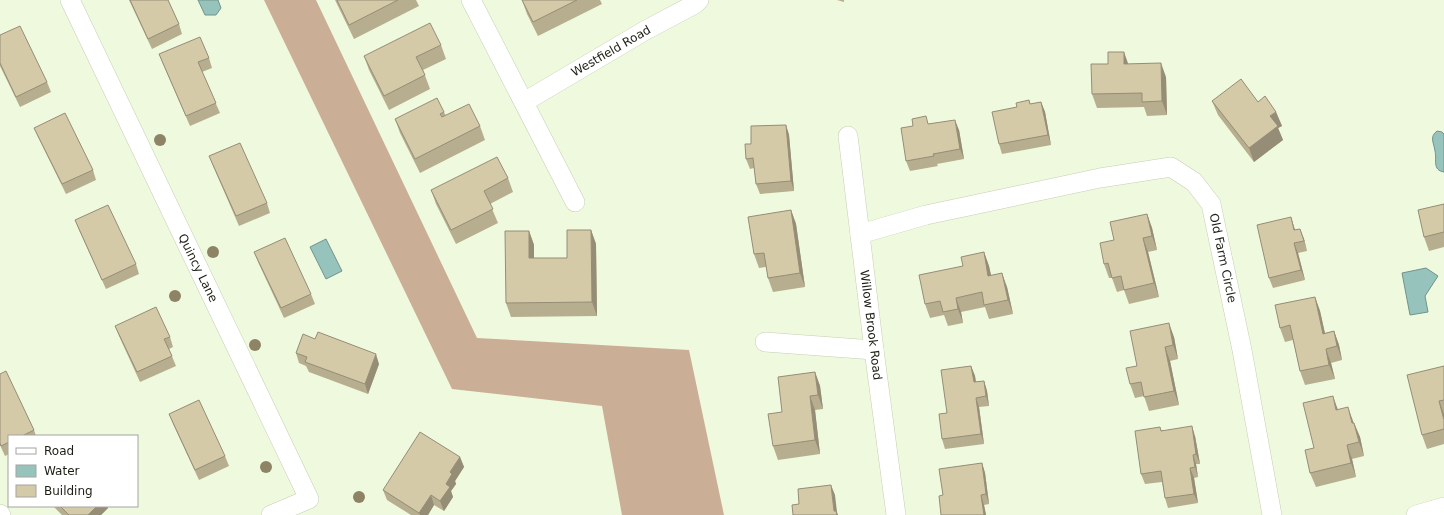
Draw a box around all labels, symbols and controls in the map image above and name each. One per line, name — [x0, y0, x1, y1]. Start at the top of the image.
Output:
street label: Westfield Road — [569, 23, 653, 79]
street label: Old Farm Circle — [1207, 212, 1239, 304]
street label: Quincy Lane — [175, 231, 221, 305]
street label: Willow Brook Road — [857, 269, 885, 381]
legend — [8, 435, 138, 507]
text: Road — [44, 444, 74, 458]
text: Water — [44, 464, 80, 478]
text: Building — [44, 484, 93, 498]

